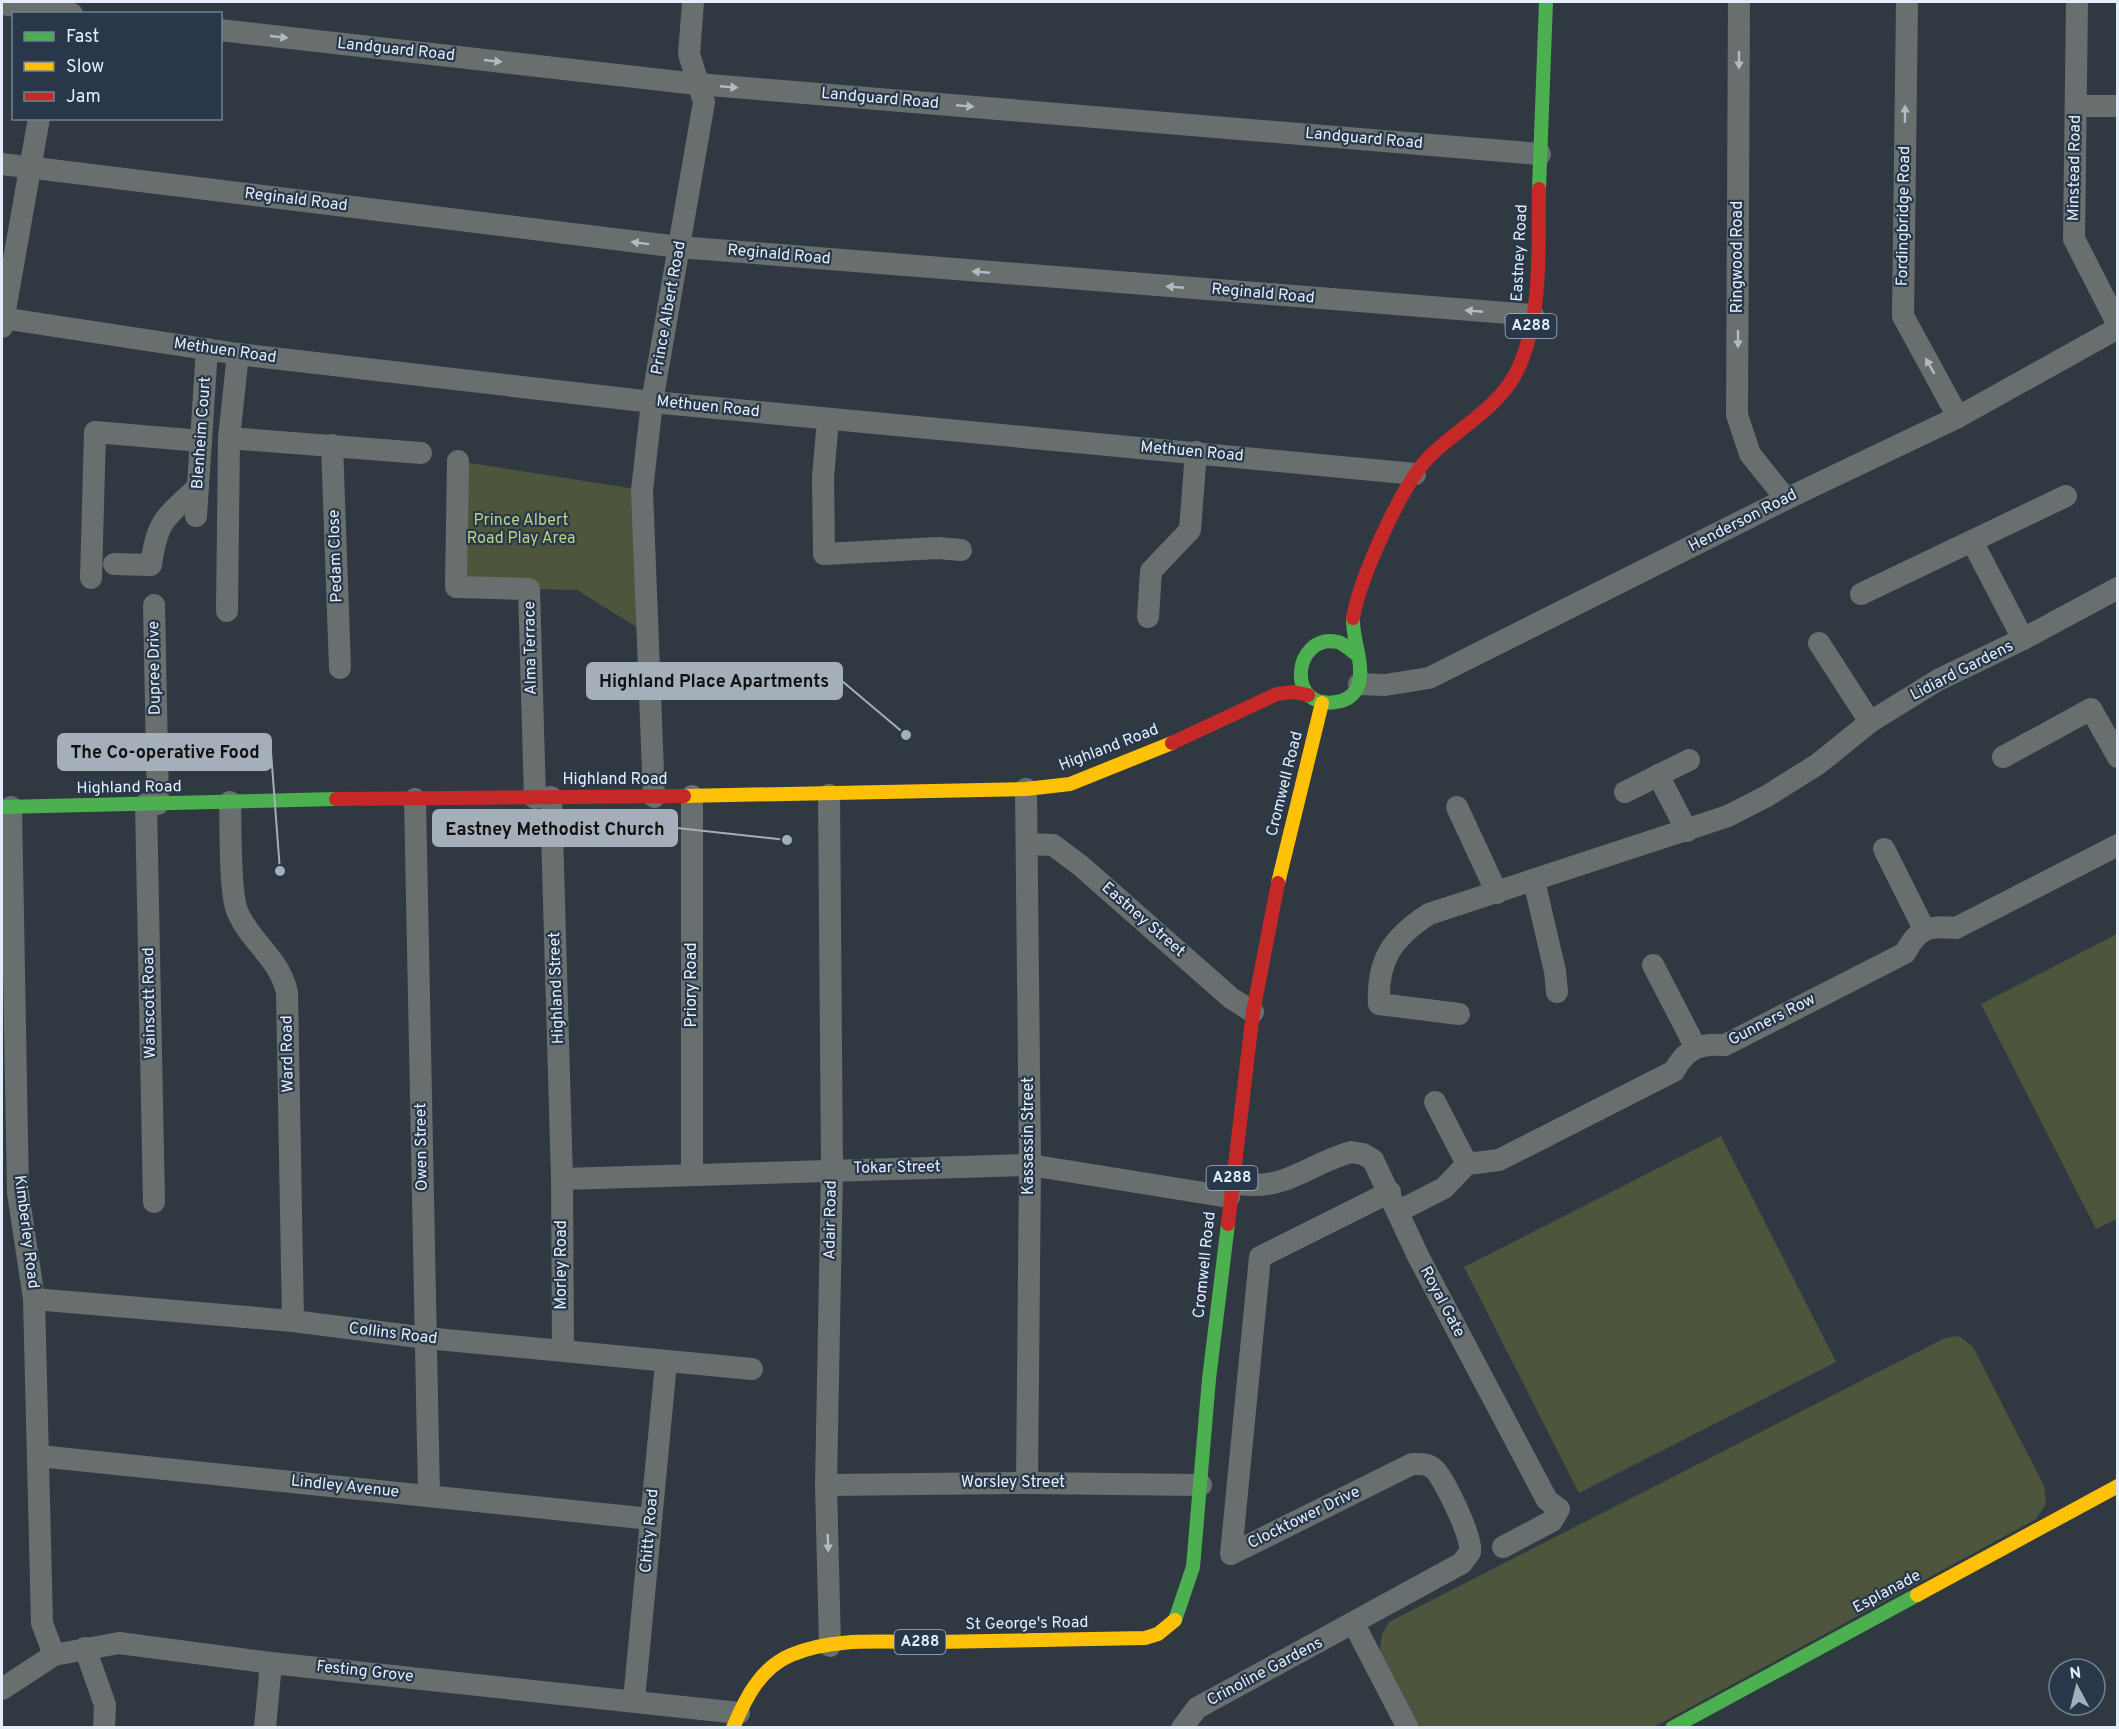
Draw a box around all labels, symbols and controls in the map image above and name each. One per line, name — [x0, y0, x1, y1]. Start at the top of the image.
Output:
legend — [12, 12, 222, 120]
text: Fast — [66, 26, 99, 49]
one-way arrow — [269, 32, 288, 42]
street label: Landguard Road — [336, 34, 456, 66]
one-way arrow — [1734, 50, 1744, 69]
text: Slow — [66, 56, 104, 79]
one-way arrow — [484, 56, 503, 66]
one-way arrow — [719, 82, 738, 91]
street label: Landguard Road — [820, 84, 940, 114]
text: Jam — [66, 86, 101, 109]
one-way arrow — [956, 101, 975, 111]
one-way arrow — [1900, 105, 1910, 124]
street label: Minstead Road — [2064, 115, 2086, 221]
street label: Landguard Road — [1304, 124, 1424, 154]
street label: Fordingbridge Road — [1893, 146, 1915, 286]
street label: Reginald Road — [243, 184, 349, 216]
street label: Ringwood Road — [1728, 201, 1748, 313]
street label: Eastney Road — [1507, 204, 1533, 302]
one-way arrow — [631, 238, 650, 247]
street label: Prince Albert Road — [647, 239, 691, 377]
street label: Reginald Road — [726, 241, 832, 269]
one-way arrow — [971, 267, 990, 276]
street label: Reginald Road — [1210, 280, 1316, 308]
one-way arrow — [1166, 282, 1185, 292]
one-way arrow — [1465, 306, 1484, 316]
road number: A288 — [1506, 314, 1556, 338]
one-way arrow — [1733, 329, 1742, 348]
street label: Methuen Road — [172, 334, 278, 368]
one-way arrow — [1925, 357, 1935, 374]
street label: Blenheim Court — [188, 376, 216, 490]
street label: Methuen Road — [655, 392, 761, 422]
street label: Methuen Road — [1140, 438, 1244, 466]
street label: Henderson Road — [1685, 485, 1801, 557]
street label: Pedam Close — [324, 509, 348, 603]
park label: Prince Albert Road Play Area — [467, 511, 575, 549]
street label: Alma Terrace — [520, 601, 542, 695]
street label: Dupree Drive — [144, 621, 166, 715]
street label: Lidiard Gardens — [1907, 636, 2017, 706]
callout: Highland Place Apartments — [587, 663, 842, 699]
text: Highland Place Apartments — [599, 671, 829, 694]
street label: Highland Road — [1056, 720, 1162, 776]
street label: Cromwell Road — [1262, 729, 1308, 839]
callout: The Co-operative Food — [58, 734, 271, 770]
text: The Co-operative Food — [70, 742, 260, 765]
street label: Highland Road — [562, 770, 668, 790]
street label: Highland Road — [76, 777, 182, 799]
callout: Eastney Methodist Church — [433, 810, 677, 846]
text: Eastney Methodist Church — [445, 819, 665, 842]
street label: Eastney Street — [1097, 878, 1189, 962]
street label: Highland Street — [545, 932, 569, 1044]
street label: Priory Road — [682, 943, 702, 1027]
street label: Wainscott Road — [139, 947, 161, 1059]
street label: Gunners Row — [1725, 989, 1819, 1051]
street label: Ward Road — [277, 1015, 299, 1093]
street label: Kassassin Street — [1019, 1077, 1039, 1195]
street label: Owen Street — [411, 1103, 433, 1191]
street label: Tokar Street — [853, 1157, 941, 1179]
road number: A288 — [1206, 1166, 1258, 1190]
street label: Kimberley Road — [9, 1174, 43, 1290]
street label: Adair Road — [820, 1180, 842, 1260]
street label: Cromwell Road — [1189, 1210, 1221, 1320]
street label: Morley Road — [552, 1220, 572, 1310]
street label: Royal Gate — [1415, 1263, 1469, 1341]
street label: Collins Road — [348, 1319, 438, 1349]
street label: Lindley Avenue — [290, 1471, 400, 1503]
street label: Worsley Street — [961, 1473, 1065, 1493]
street label: Clocktower Drive — [1244, 1482, 1364, 1554]
street label: Chitty Road — [636, 1488, 664, 1574]
one-way arrow — [823, 1534, 832, 1553]
street label: Esplanade — [1850, 1566, 1924, 1618]
street label: St George's Road — [965, 1613, 1089, 1635]
road number: A288 — [894, 1630, 946, 1654]
street label: Crinoline Gardens — [1204, 1633, 1326, 1711]
street label: Festing Grove — [315, 1657, 415, 1687]
north arrow — [2047, 1657, 2107, 1717]
text: N — [2068, 1663, 2082, 1685]

